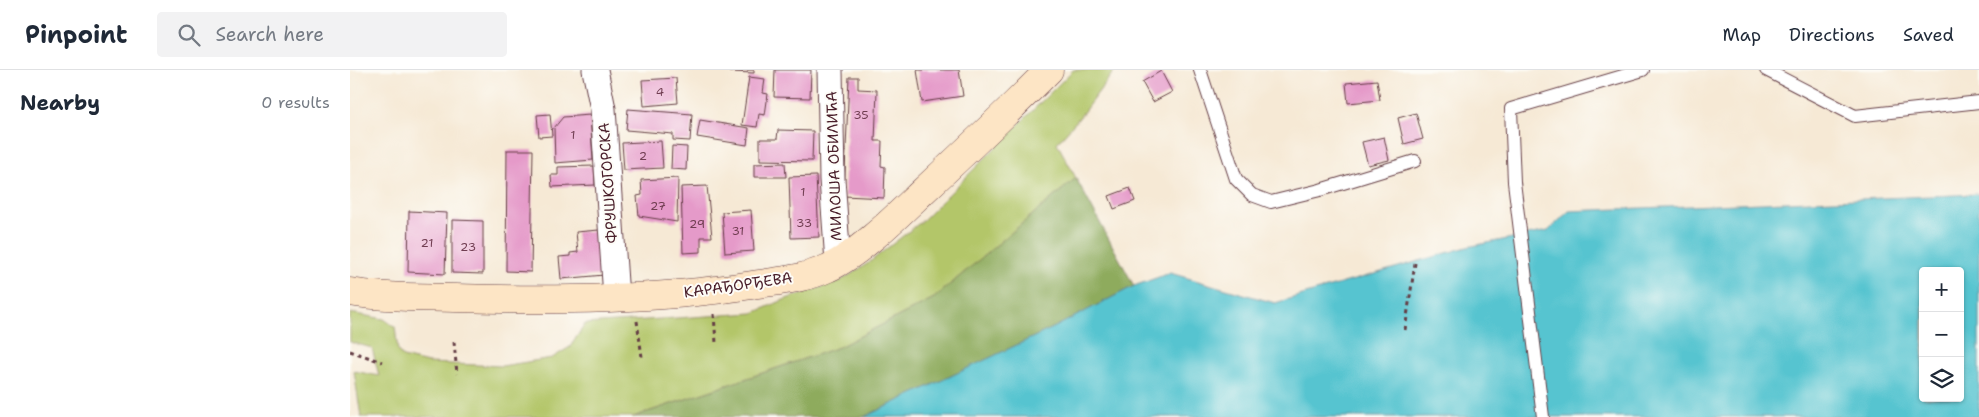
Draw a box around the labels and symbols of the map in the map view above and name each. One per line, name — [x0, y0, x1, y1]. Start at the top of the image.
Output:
house number: 4 — [656, 84, 664, 100]
street label: МИЛОША ОБИЛИЋА — [821, 91, 847, 241]
house number: 35 — [853, 107, 869, 123]
street label: ФРУШКОГОРСКА — [594, 122, 622, 244]
house number: 1 — [570, 127, 576, 143]
house number: 2 — [639, 148, 647, 164]
house number: 1 — [800, 184, 806, 200]
house number: 27 — [650, 198, 666, 214]
house number: 33 — [796, 215, 812, 231]
house number: 29 — [689, 216, 705, 232]
house number: 31 — [732, 223, 744, 239]
house number: 21 — [421, 235, 433, 251]
house number: 23 — [460, 239, 476, 255]
street label: КАРАЂОРЂЕВА — [682, 267, 794, 303]

